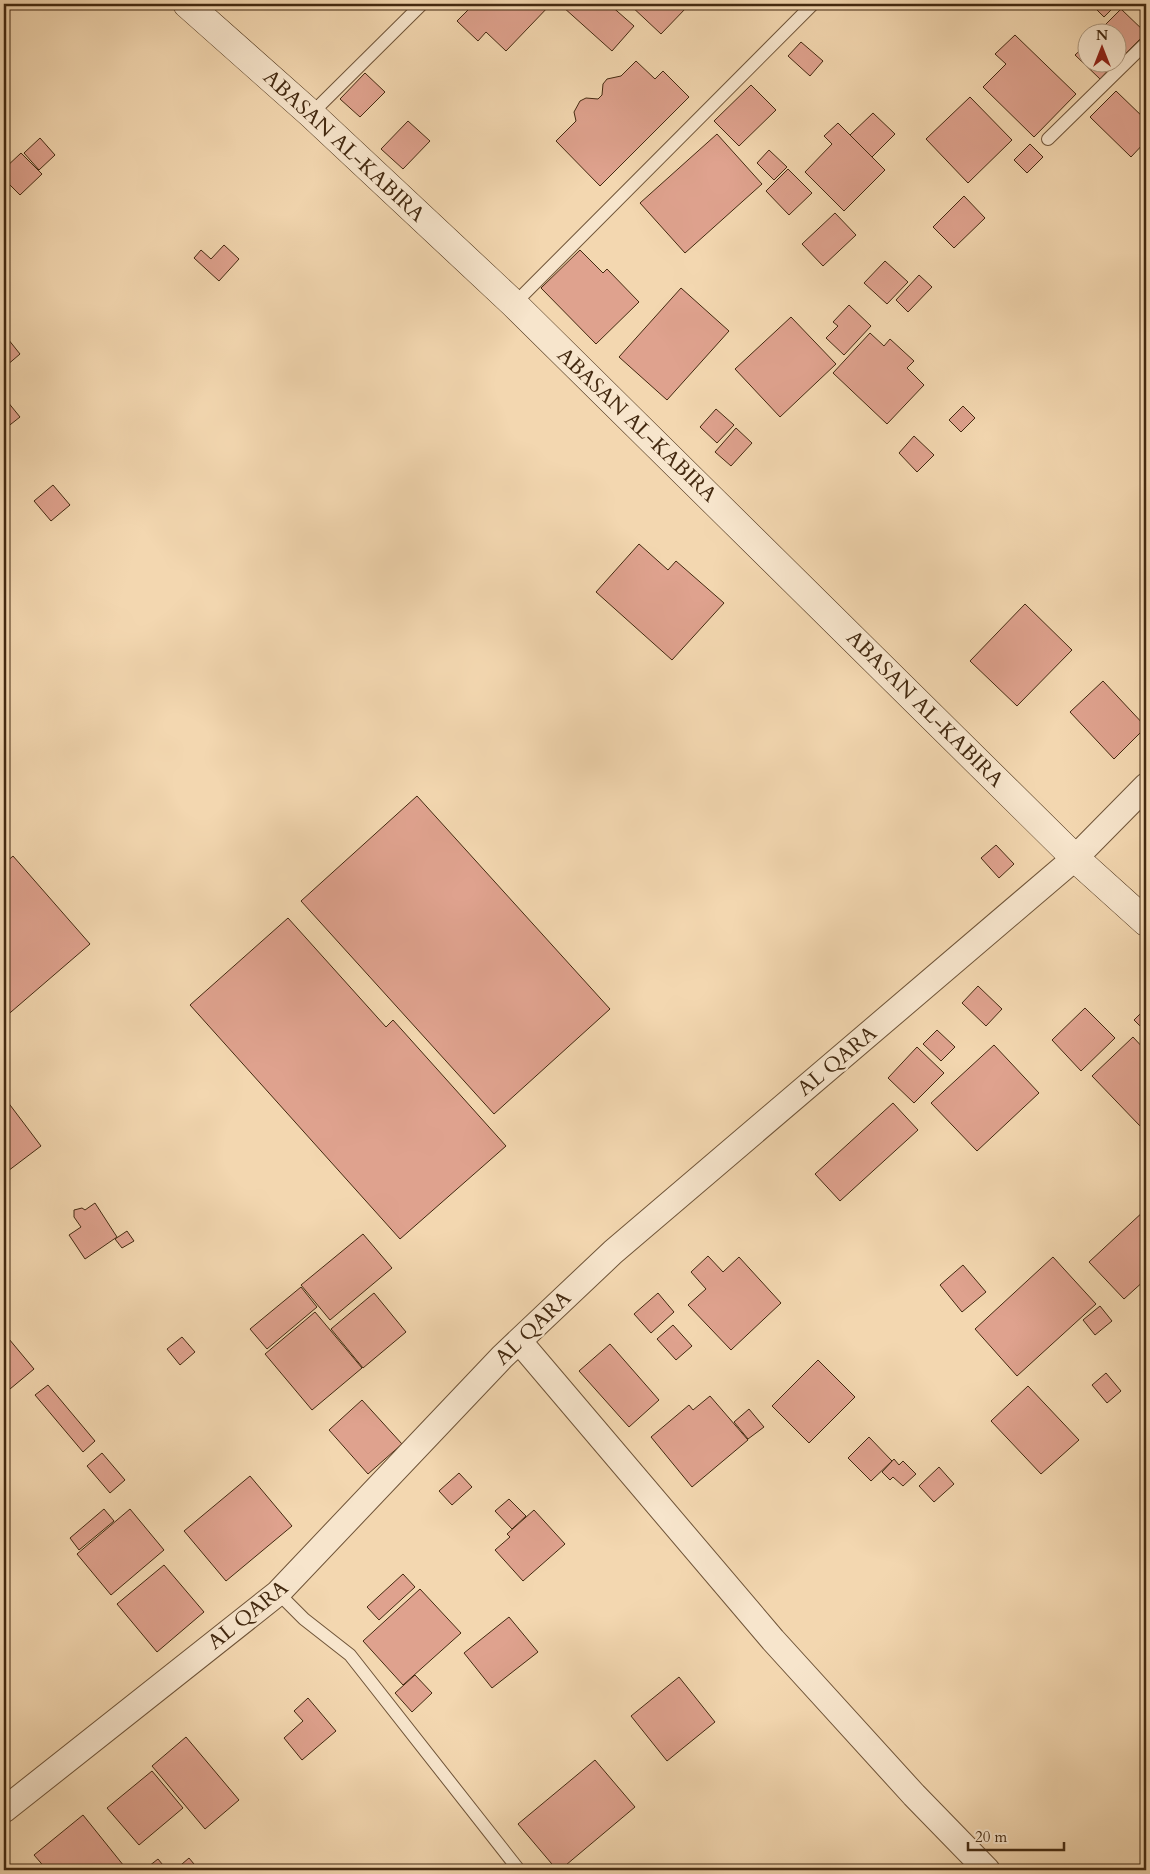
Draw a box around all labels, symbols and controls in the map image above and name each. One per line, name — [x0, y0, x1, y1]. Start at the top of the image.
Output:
north arrow — [1078, 22, 1128, 72]
text: N — [1096, 26, 1108, 45]
street label: ABASAN AL-KABIRA — [257, 63, 431, 229]
street label: ABASAN AL-KABIRA — [551, 341, 723, 509]
street label: ABASAN AL-KABIRA — [840, 624, 1010, 794]
street label: AL QARA — [791, 1019, 883, 1103]
street label: AL QARA — [488, 1284, 578, 1372]
street label: AL QARA — [202, 1574, 294, 1656]
scale bar — [968, 1819, 1064, 1851]
text: 20 m — [975, 1827, 1007, 1847]

